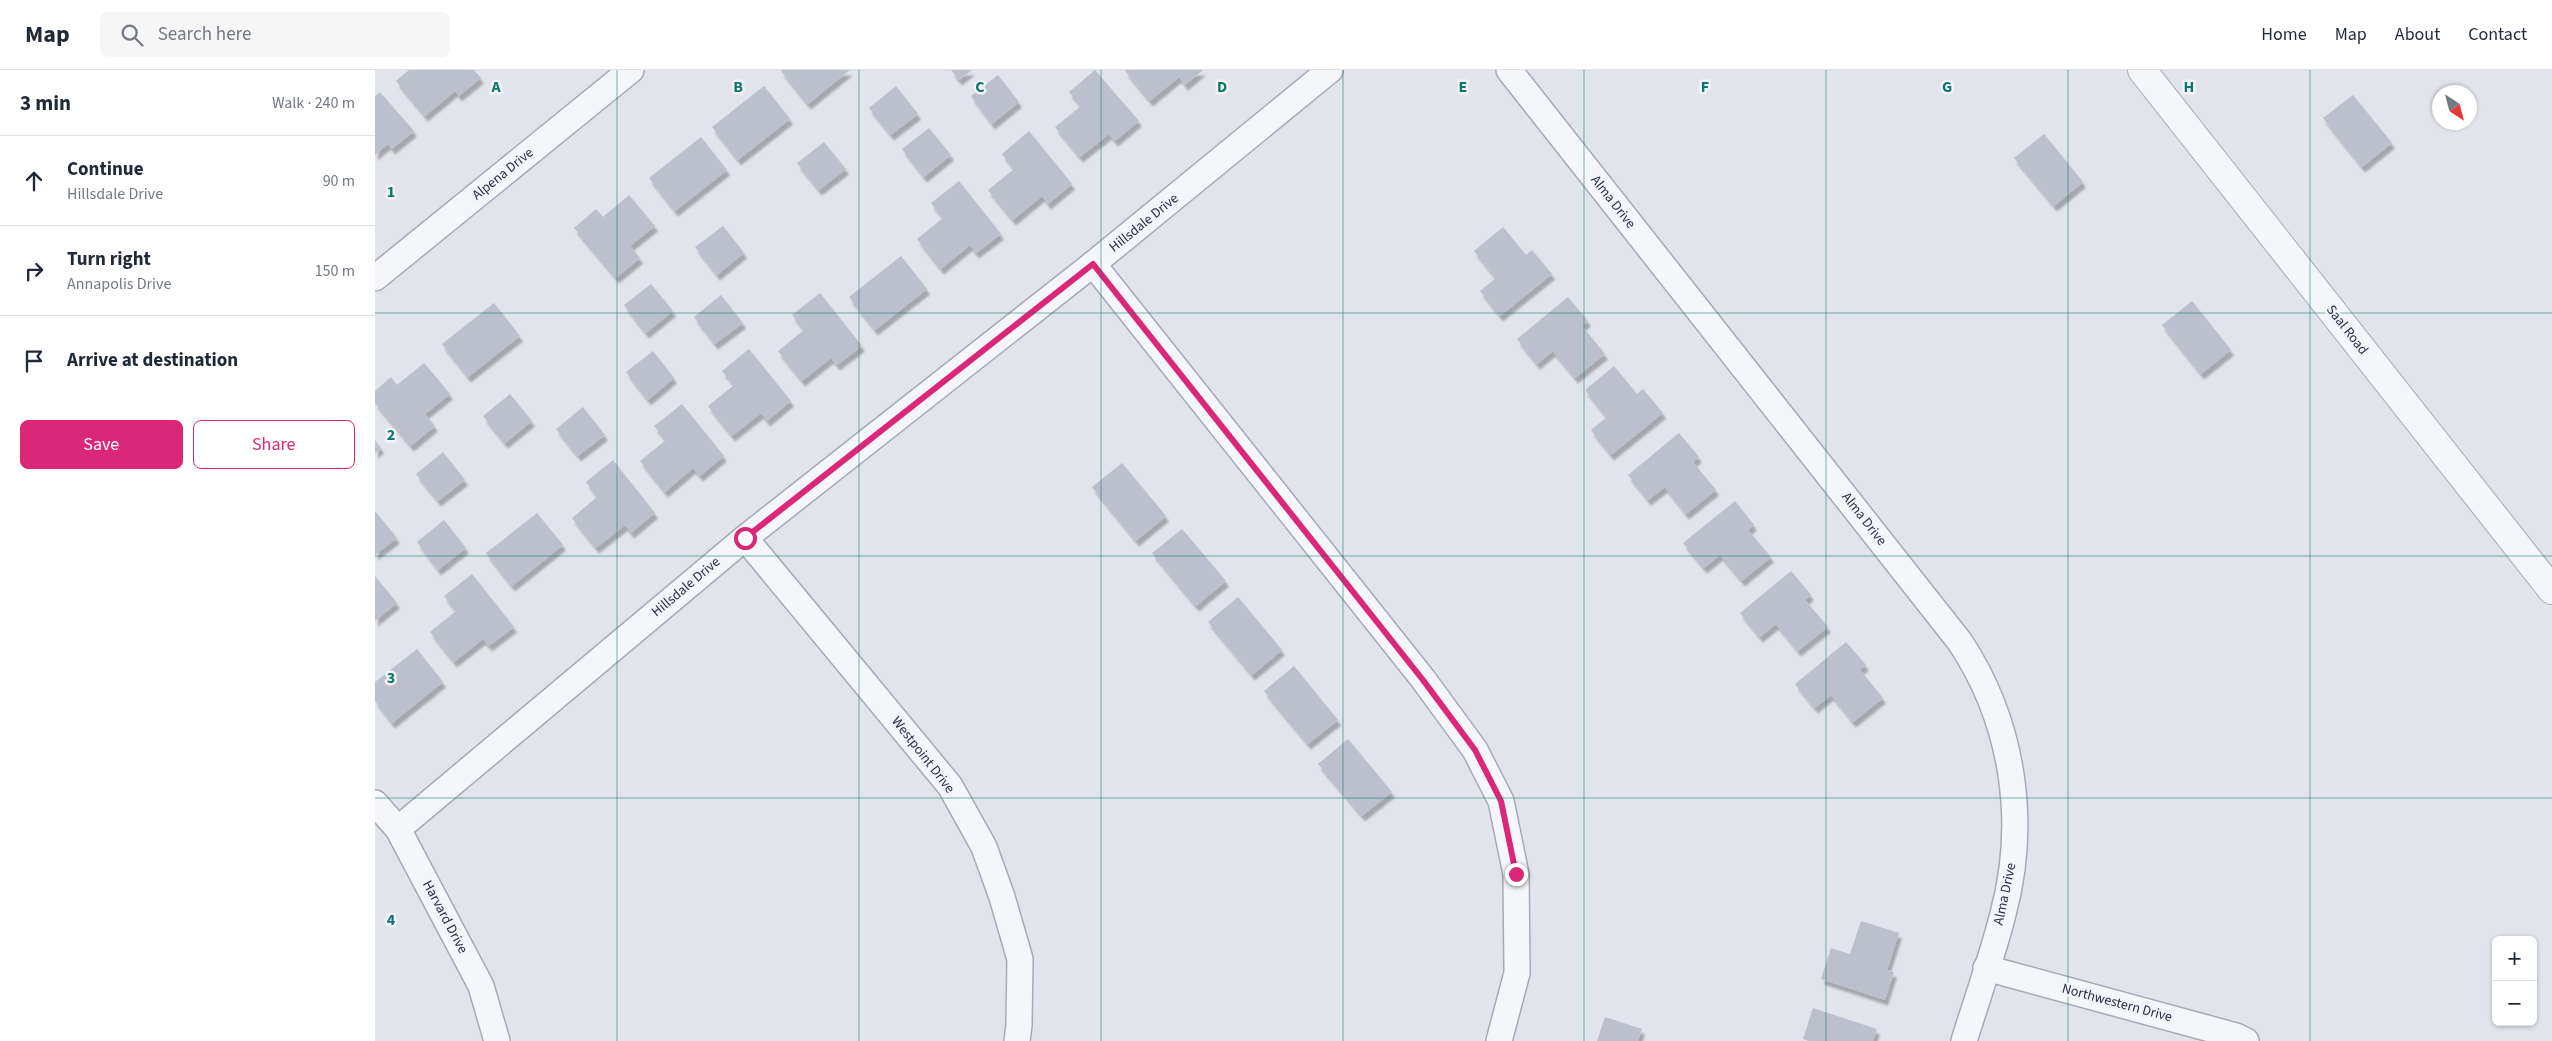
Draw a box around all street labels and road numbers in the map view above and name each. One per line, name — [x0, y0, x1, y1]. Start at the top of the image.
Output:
street label: Alpena Drive — [468, 143, 538, 205]
street label: Alma Drive — [1586, 171, 1640, 233]
street label: Hillsdale Drive — [1105, 189, 1183, 257]
street label: Saal Road — [2321, 301, 2373, 359]
street label: Alma Drive — [1837, 488, 1891, 550]
street label: Hillsdale Drive — [647, 552, 725, 622]
street label: Westpoint Drive — [887, 712, 959, 798]
street label: Alma Drive — [1989, 861, 2021, 927]
street label: Harvard Drive — [417, 877, 473, 957]
street label: Northwestern Drive — [2060, 979, 2174, 1027]

